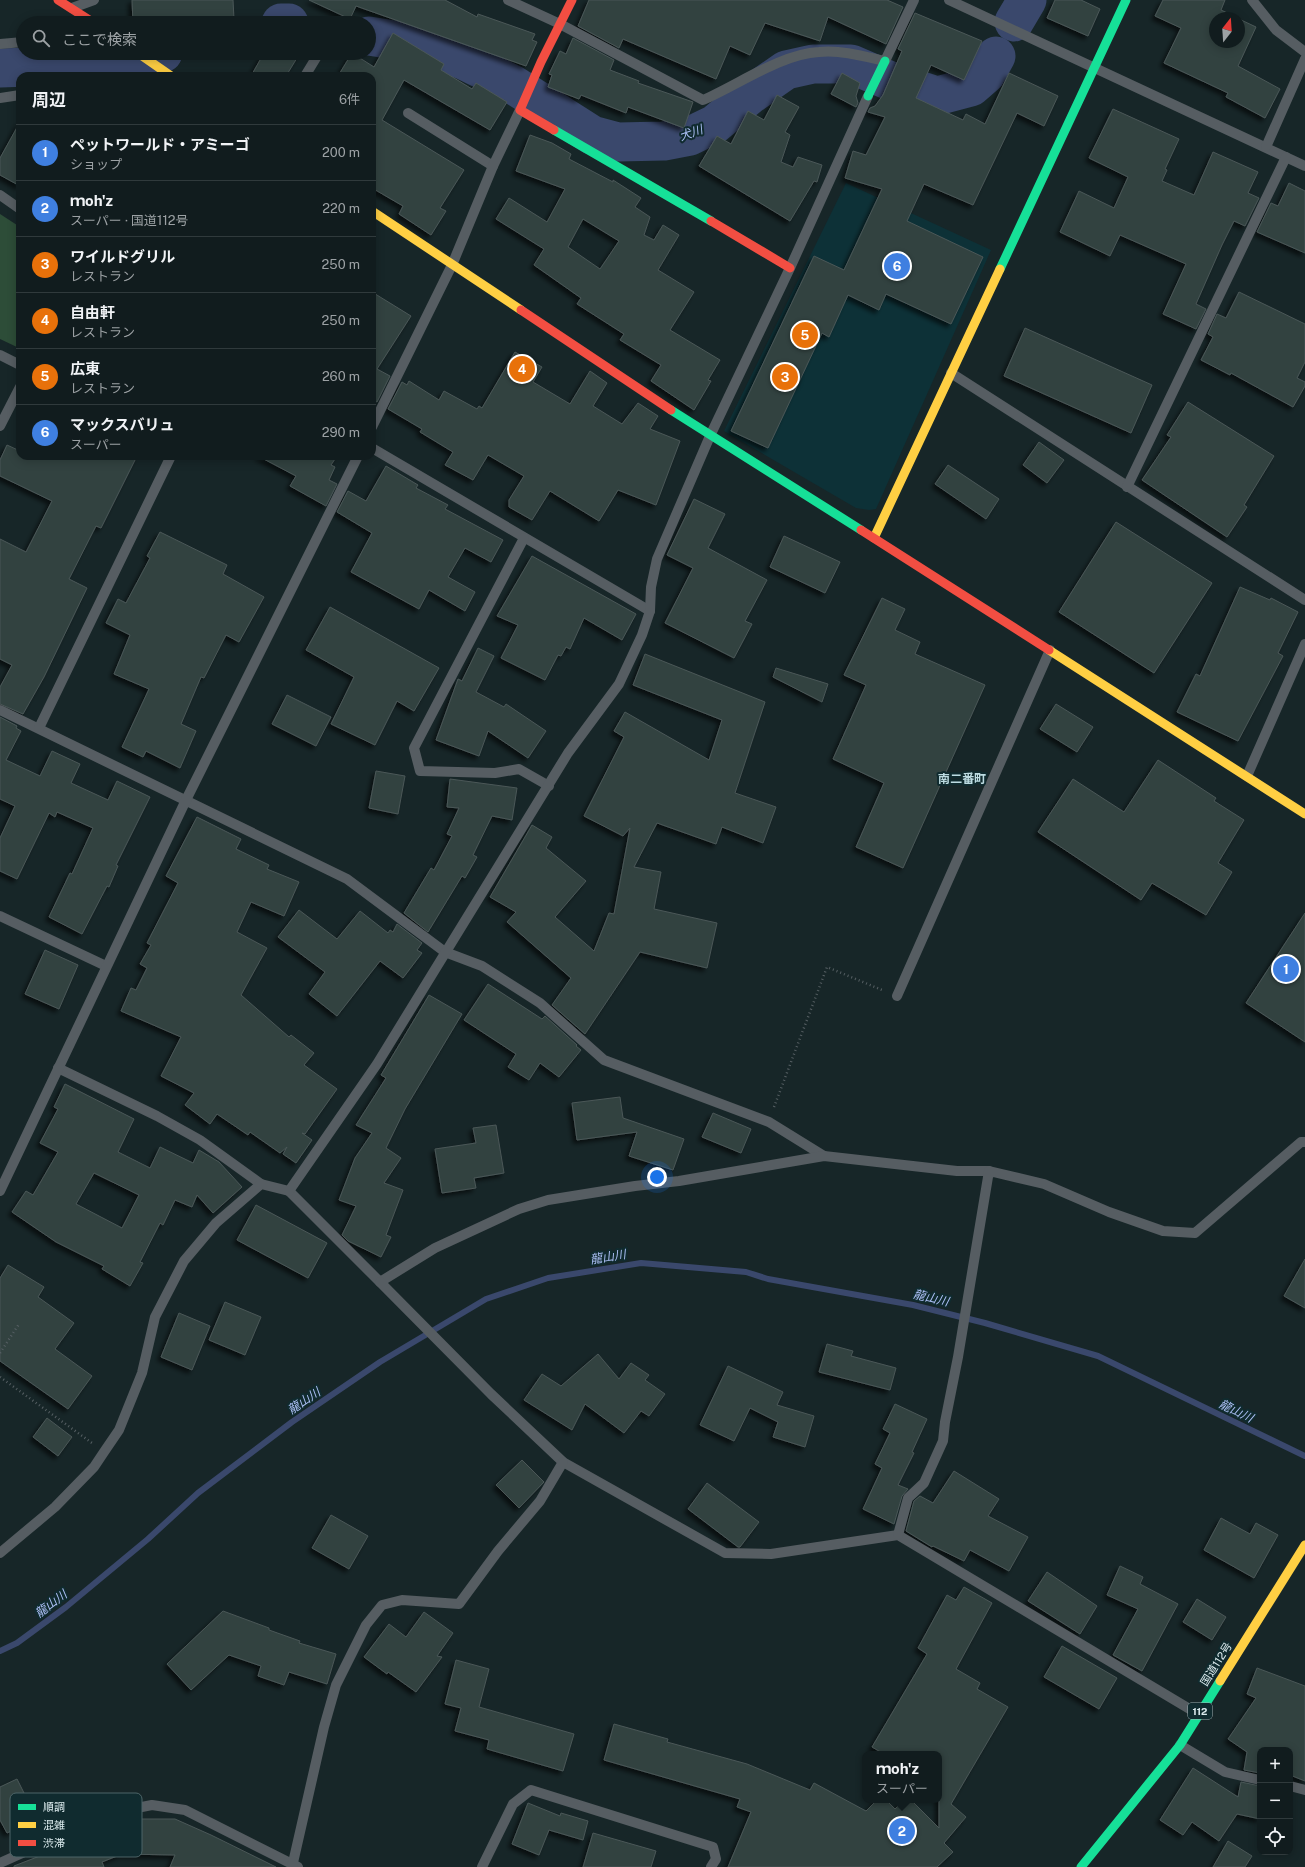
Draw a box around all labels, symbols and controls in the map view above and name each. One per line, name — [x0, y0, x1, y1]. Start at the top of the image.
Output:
north arrow — [1209, 12, 1245, 48]
search box — [16, 16, 376, 60]
icon: search — [30, 27, 52, 49]
text: ここで検索 — [62, 31, 137, 48]
text: 周辺 — [32, 90, 66, 110]
text: 6件 — [339, 92, 360, 107]
water label: 犬川 — [677, 122, 707, 144]
text: ペットワールド・アミーゴ — [70, 136, 250, 153]
text: 1 — [42, 145, 48, 160]
text: 200 m — [322, 145, 360, 160]
text: ショップ — [70, 157, 122, 172]
text: ｍoh'z — [70, 192, 113, 209]
text: 2 — [41, 201, 49, 216]
text: 220 m — [322, 201, 360, 216]
text: スーパー · 国道112号 — [70, 213, 188, 228]
text: ワイルドグリル — [70, 248, 175, 265]
pin: 6 — [884, 251, 910, 281]
text: 3 — [41, 257, 49, 272]
text: 250 m — [322, 257, 360, 272]
text: レストラン — [70, 269, 135, 284]
text: 自由軒 — [70, 304, 115, 321]
text: 4 — [41, 313, 49, 328]
text: 250 m — [322, 313, 360, 328]
pin: 5 — [792, 320, 818, 350]
text: レストラン — [70, 325, 135, 340]
pin: 4 — [509, 354, 535, 384]
text: 広東 — [70, 360, 100, 377]
pin: 3 — [772, 362, 798, 392]
text: 5 — [41, 369, 49, 384]
text: 260 m — [322, 369, 360, 384]
text: レストラン — [70, 381, 135, 396]
text: マックスバリュ — [70, 416, 175, 433]
text: 6 — [41, 425, 49, 440]
text: 290 m — [322, 425, 360, 440]
text: スーパー — [70, 437, 122, 452]
district label: 南二番町 — [938, 772, 986, 786]
pin: 1 — [1273, 954, 1299, 984]
your location — [647, 1167, 667, 1187]
water label: 龍山川 — [589, 1247, 629, 1267]
water label: 龍山川 — [912, 1287, 952, 1309]
water label: 龍山川 — [285, 1384, 324, 1417]
water label: 龍山川 — [1217, 1397, 1257, 1426]
water label: 龍山川 — [32, 1586, 71, 1620]
street label: 国道112号 — [1198, 1640, 1234, 1688]
road number: 112 — [1188, 1703, 1212, 1719]
map controls — [1257, 1747, 1293, 1855]
button: + — [1257, 1747, 1293, 1783]
popup — [862, 1751, 942, 1803]
text: ｍoh'z — [876, 1760, 919, 1777]
text: スーパー — [876, 1781, 928, 1796]
button: − — [1257, 1783, 1293, 1819]
legend — [10, 1793, 142, 1857]
text: 順調 — [43, 1801, 65, 1813]
pin: 2 — [889, 1816, 915, 1846]
text: 混雑 — [43, 1819, 65, 1831]
button: locate — [1257, 1819, 1293, 1855]
text: 渋滞 — [43, 1837, 65, 1849]

